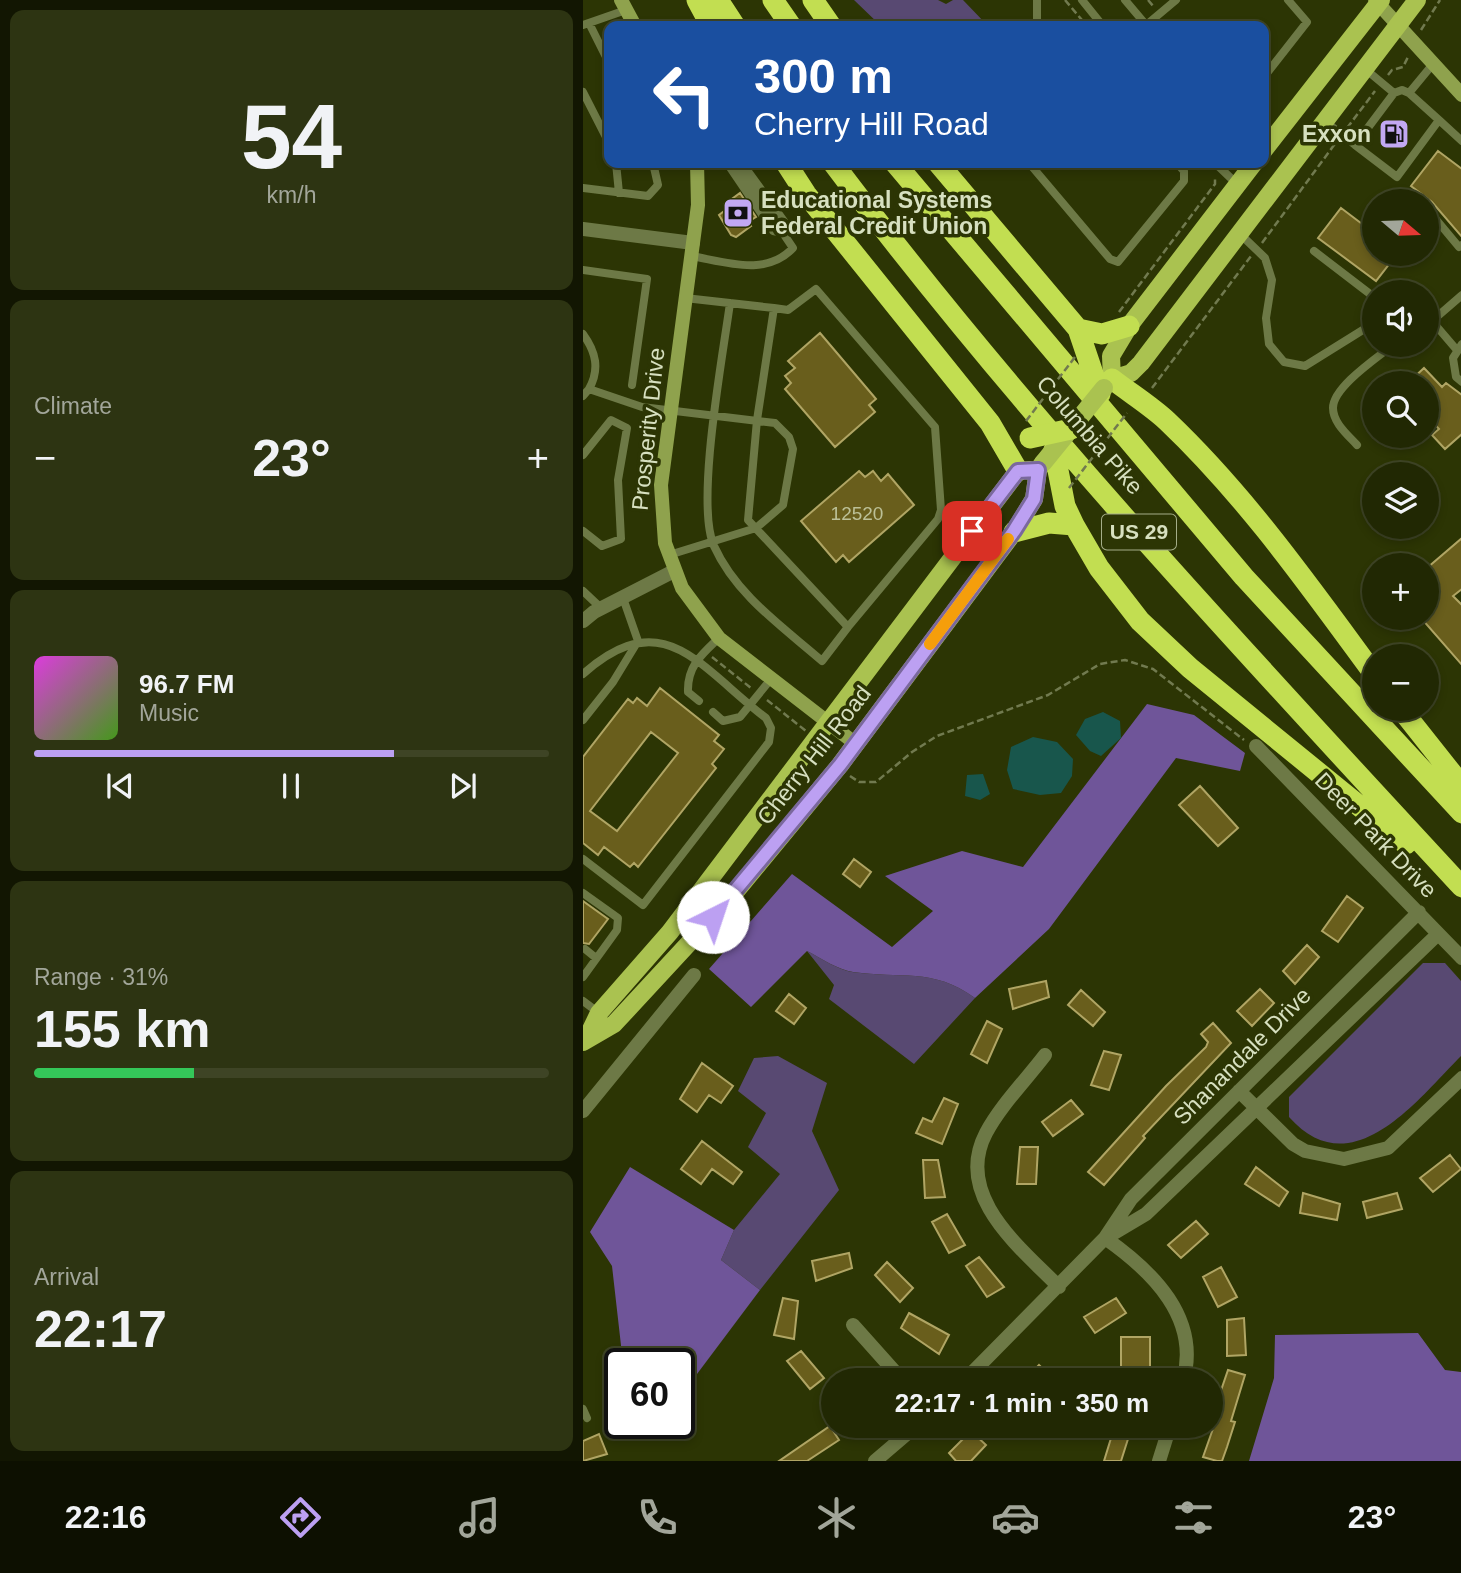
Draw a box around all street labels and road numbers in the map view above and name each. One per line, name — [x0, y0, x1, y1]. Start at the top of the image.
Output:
street label: Prosperity Drive — [627, 346, 669, 512]
street label: Columbia Pike — [1032, 371, 1148, 499]
road number: US 29 — [1102, 514, 1176, 550]
street label: Cherry Hill Road — [752, 681, 876, 829]
street label: Deer Park Drive — [1310, 767, 1442, 903]
street label: Shanandale Drive — [1168, 982, 1316, 1130]

